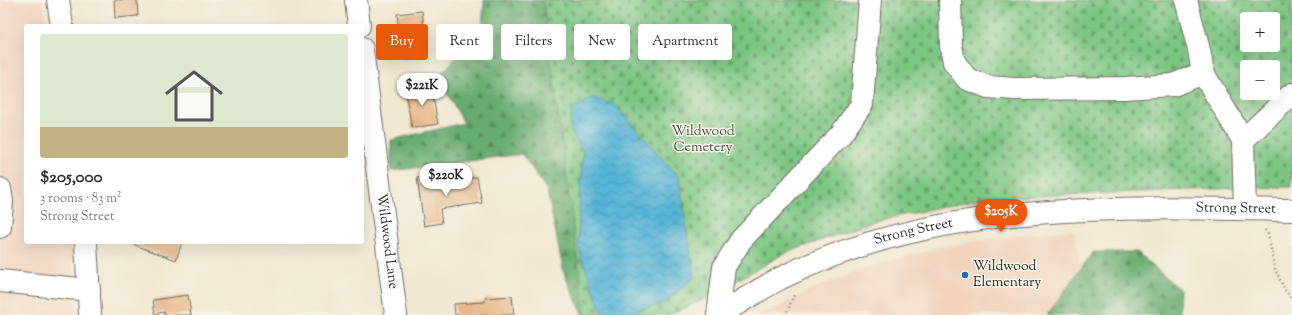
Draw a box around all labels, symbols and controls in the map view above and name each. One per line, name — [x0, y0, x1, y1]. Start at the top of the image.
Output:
map controls — [1240, 12, 1280, 100]
button: + — [1240, 12, 1280, 52]
chip: Buy — [376, 24, 428, 60]
chip: Rent — [436, 24, 493, 60]
chip: Filters — [501, 24, 566, 60]
chip: New — [574, 24, 630, 60]
chip: Apartment — [638, 24, 732, 60]
icon: home — [158, 60, 230, 132]
button: − — [1240, 60, 1280, 100]
pin: $221K — [394, 73, 450, 107]
text: $221K — [406, 77, 438, 95]
park label: Wildwood Cemetery — [671, 122, 735, 158]
pin: $220K — [418, 163, 474, 197]
text: $205,000 — [40, 166, 103, 190]
text: $220K — [428, 167, 464, 185]
text: 3 rooms · 83 m² — [40, 190, 121, 208]
street label: Wildwood Lane — [371, 192, 403, 290]
street label: Strong Street — [1196, 198, 1276, 220]
pin: $205K — [973, 199, 1029, 233]
text: $205K — [984, 203, 1018, 221]
text: Strong Street — [40, 208, 114, 226]
street label: Strong Street — [872, 214, 955, 251]
place label: Wildwood Elementary — [973, 257, 1041, 293]
marker: Wildwood Elementary — [960, 270, 970, 280]

